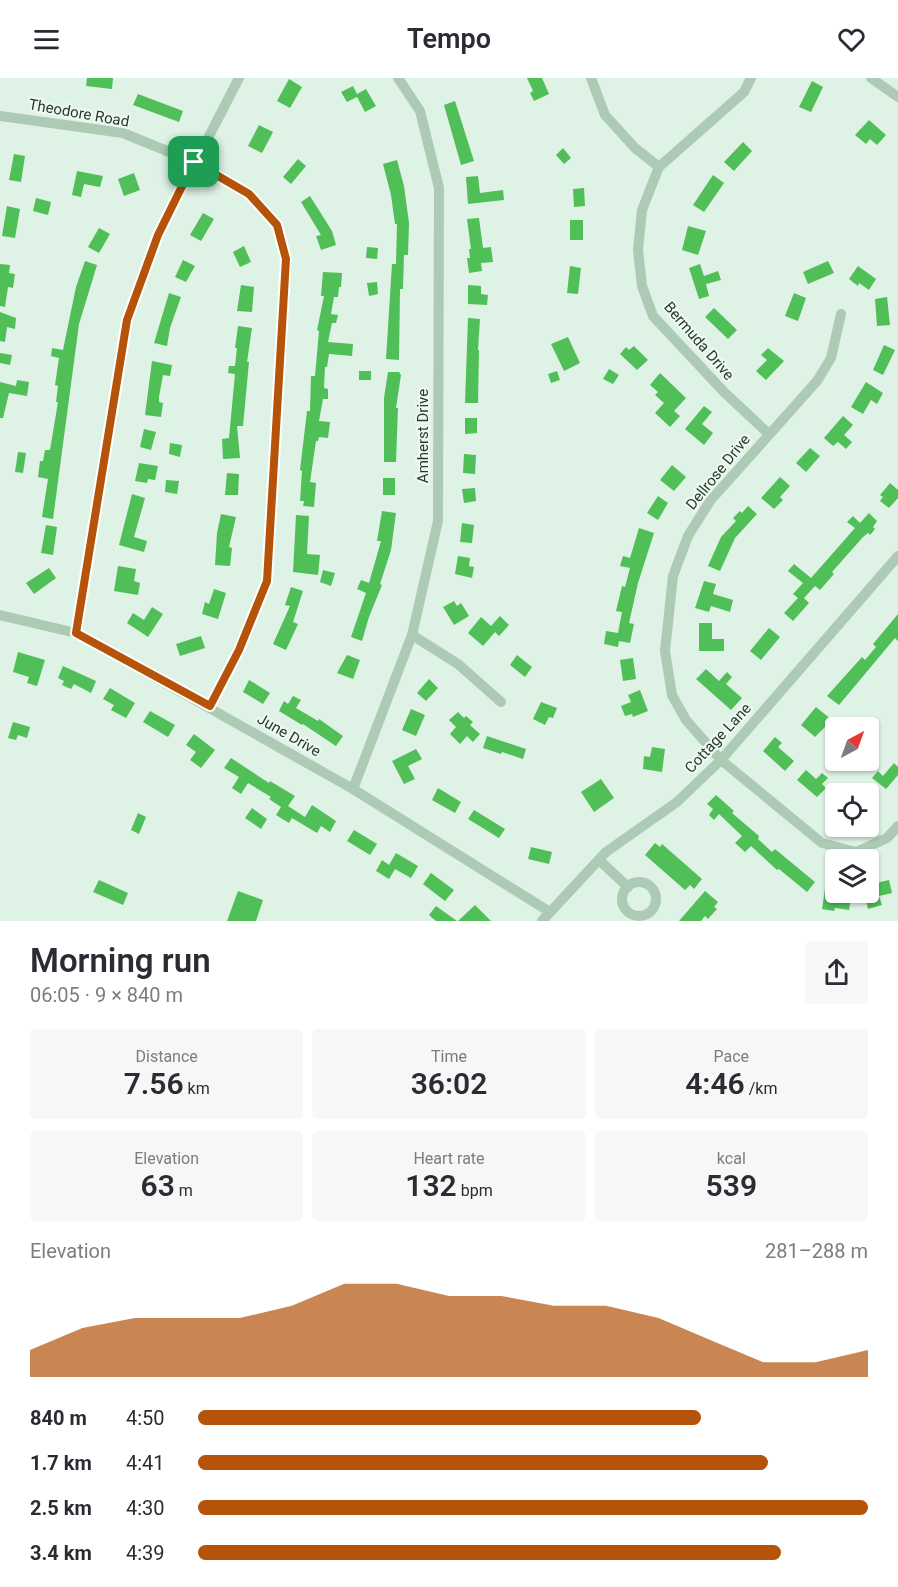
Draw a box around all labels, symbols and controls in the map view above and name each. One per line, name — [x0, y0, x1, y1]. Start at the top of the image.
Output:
icon: menu — [30, 23, 63, 56]
text: Tempo — [407, 23, 491, 55]
icon: heart — [835, 23, 868, 56]
street label: Theodore Road — [27, 95, 131, 131]
pin — [168, 136, 219, 187]
icon: arrive — [177, 145, 210, 178]
street label: Bermuda Drive — [660, 298, 738, 384]
street label: Amherst Drive — [414, 389, 432, 483]
street label: Dellrose Drive — [682, 431, 754, 513]
street label: Cottage Lane — [681, 699, 755, 777]
street label: June Drive — [254, 710, 324, 760]
north arrow — [825, 717, 879, 771]
map controls — [825, 717, 879, 903]
button: locate — [825, 783, 879, 837]
button: layers — [825, 849, 879, 903]
text: Morning run — [30, 941, 211, 980]
button: share — [805, 941, 868, 1004]
text: 06:05 · 9 × 840 m — [30, 983, 183, 1007]
text: Distance — [136, 1047, 198, 1066]
text: Time — [431, 1047, 467, 1066]
text: Pace — [714, 1047, 749, 1066]
text: 7.56 — [124, 1066, 184, 1101]
text: 36:02 — [411, 1066, 487, 1101]
text: 4:46 — [685, 1066, 745, 1101]
text: km — [184, 1079, 210, 1098]
text: /km — [745, 1079, 777, 1098]
text: Elevation — [134, 1149, 199, 1168]
text: Heart rate — [413, 1149, 485, 1168]
text: kcal — [717, 1149, 746, 1168]
text: 63 — [141, 1168, 175, 1203]
text: 132 — [405, 1168, 457, 1203]
text: 539 — [706, 1168, 757, 1203]
text: m — [175, 1181, 193, 1200]
text: bpm — [457, 1181, 493, 1200]
text: Elevation — [30, 1239, 111, 1263]
text: 281–288 m — [765, 1239, 868, 1263]
text: 840 m — [30, 1406, 87, 1430]
text: 4:50 — [126, 1406, 165, 1430]
text: 1.7 km — [30, 1451, 92, 1475]
text: 4:41 — [126, 1451, 165, 1475]
text: 2.5 km — [30, 1496, 92, 1520]
text: 4:30 — [126, 1496, 165, 1520]
text: 3.4 km — [30, 1541, 92, 1565]
text: 4:39 — [126, 1541, 165, 1565]

